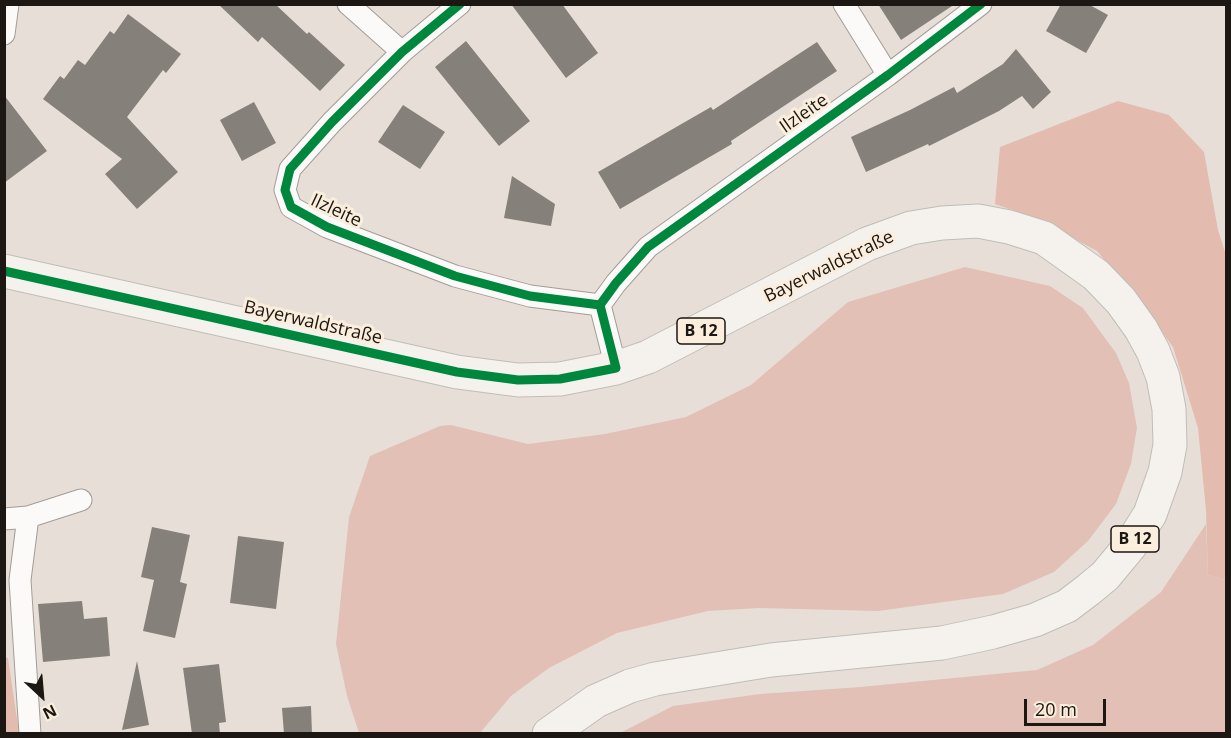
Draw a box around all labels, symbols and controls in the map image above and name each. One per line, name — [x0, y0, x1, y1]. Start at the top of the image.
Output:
street label: Ilzleite — [776, 90, 832, 138]
street label: Ilzleite — [307, 190, 365, 232]
street label: Bayerwaldstraße — [761, 226, 897, 308]
street label: Bayerwaldstraße — [242, 297, 384, 349]
road number: B 12 — [677, 318, 725, 344]
road number: B 12 — [1111, 526, 1159, 552]
north arrow — [12, 666, 72, 726]
scale bar — [1027, 687, 1110, 725]
text: 20 m — [1035, 697, 1077, 721]
text: N — [39, 699, 61, 725]

